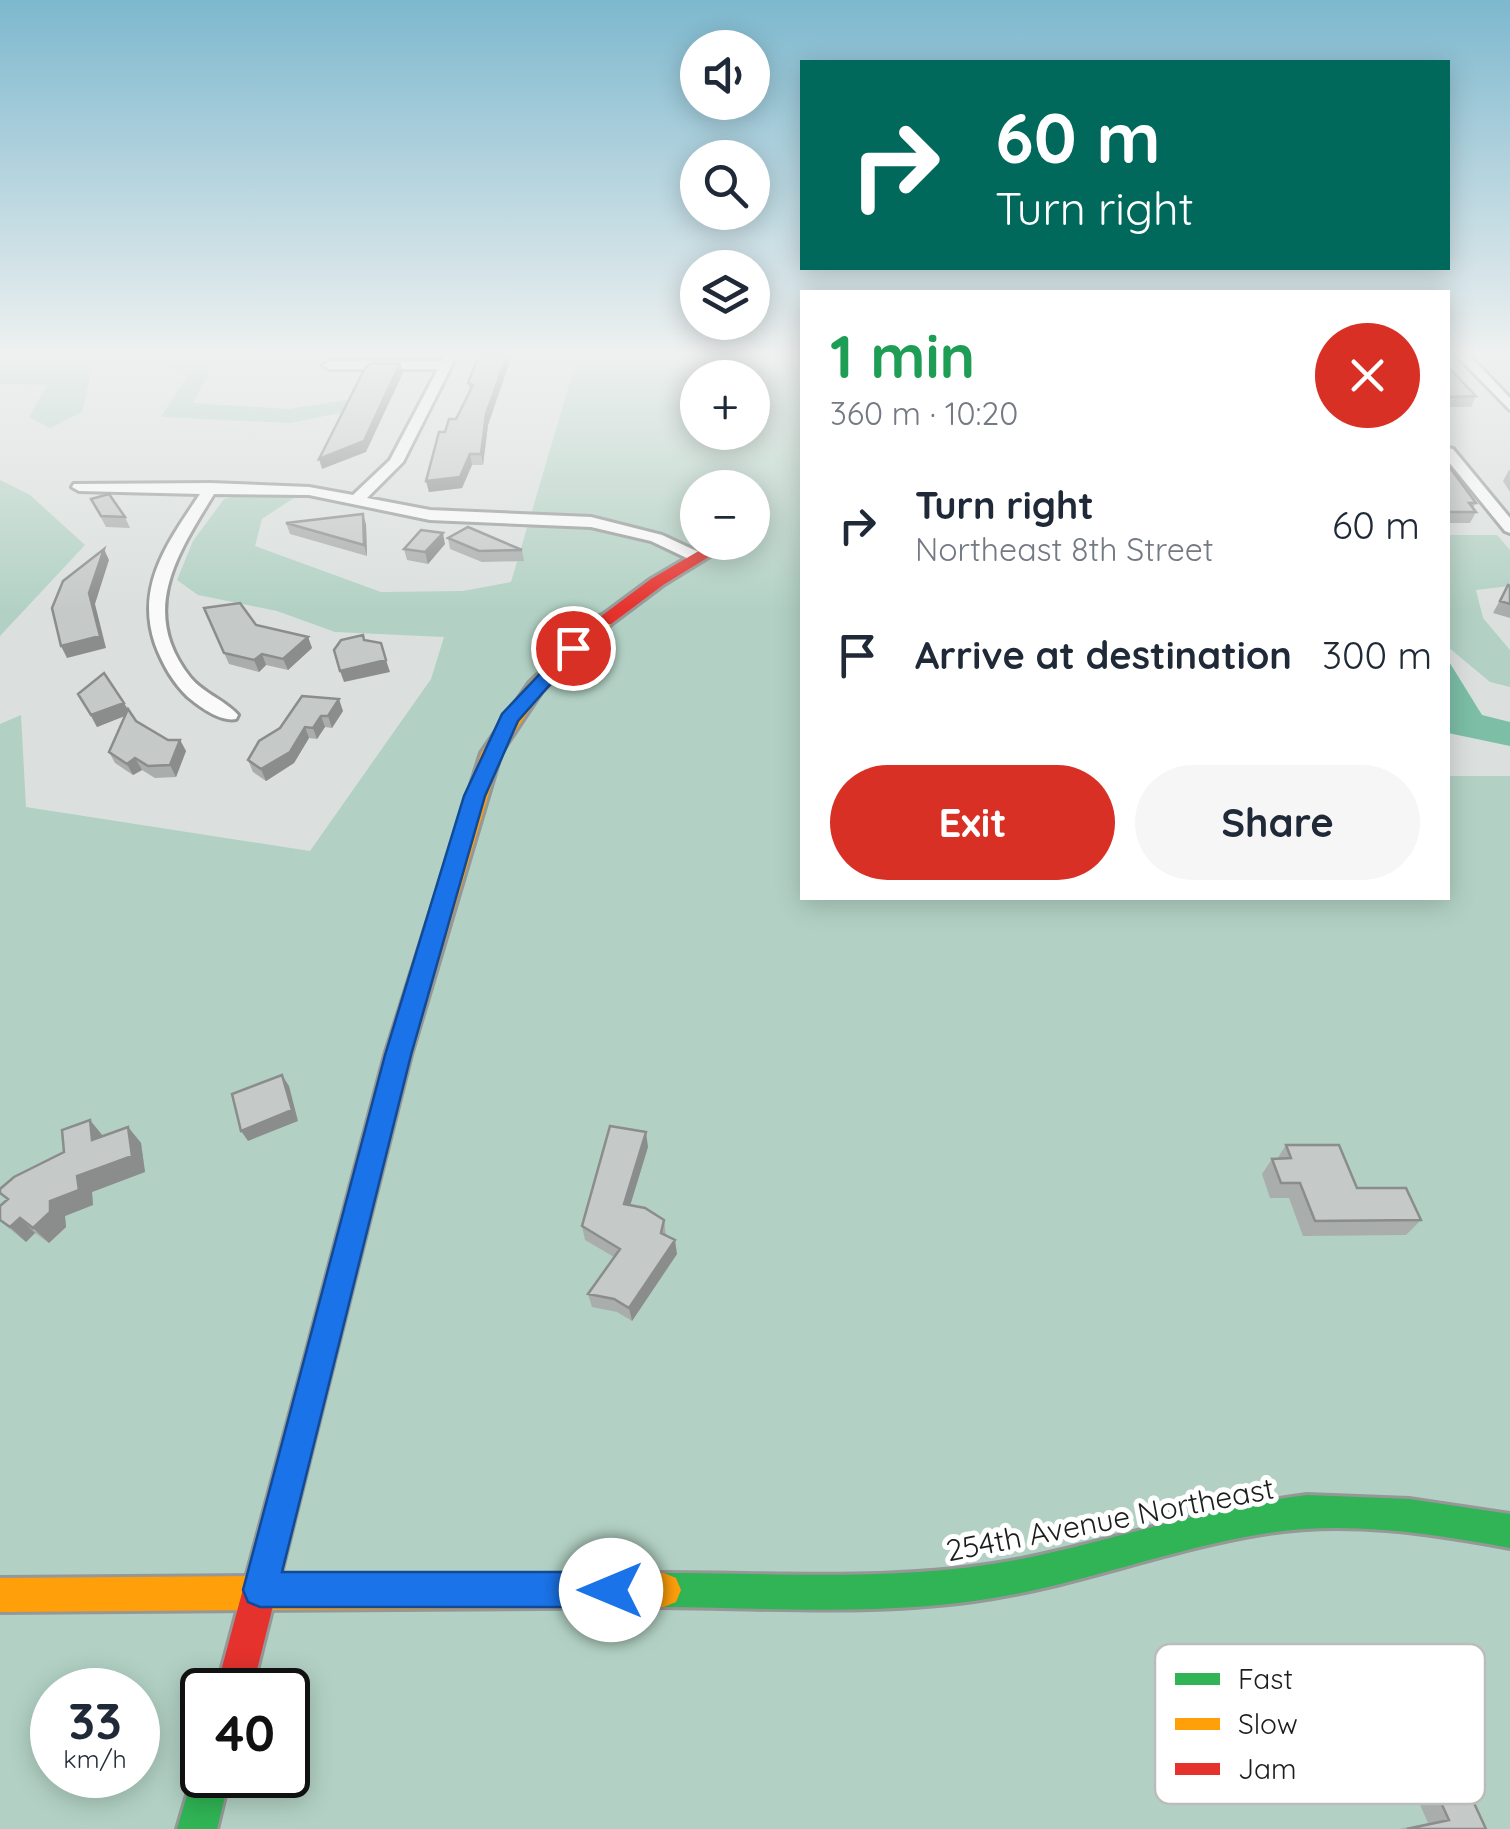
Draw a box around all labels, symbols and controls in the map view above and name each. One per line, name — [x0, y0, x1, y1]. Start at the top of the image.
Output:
map controls — [680, 30, 770, 560]
button: sound — [680, 30, 770, 120]
text: 60 m — [995, 93, 1161, 181]
icon: right — [830, 100, 960, 230]
button: search — [680, 140, 770, 230]
text: Turn right — [995, 180, 1194, 236]
button: layers — [680, 250, 770, 340]
text: 1 min — [830, 318, 975, 393]
button: close — [1315, 323, 1420, 428]
button: + — [680, 360, 770, 450]
text: 360 m · 10:20 — [830, 393, 1018, 433]
button: − — [680, 470, 770, 560]
text: Turn right — [915, 481, 1094, 529]
icon: right — [830, 498, 885, 553]
text: 60 m — [1332, 501, 1420, 549]
text: Northeast 8th Street — [915, 529, 1214, 569]
pin — [531, 606, 616, 691]
icon: arrive — [546, 621, 601, 676]
icon: arrive — [830, 628, 885, 683]
text: Arrive at destination — [915, 631, 1292, 679]
text: 300 m — [1322, 631, 1432, 679]
button: Exit — [830, 765, 1115, 880]
button: Share — [1135, 765, 1420, 880]
street label: 254th Avenue Northeast — [943, 1469, 1277, 1569]
position arrow — [559, 1538, 663, 1642]
legend — [1155, 1644, 1485, 1804]
text: Fast — [1238, 1661, 1293, 1696]
speed limit sign: 40 — [180, 1668, 310, 1798]
text: 33 — [68, 1689, 122, 1752]
text: Slow — [1238, 1706, 1298, 1741]
text: km/h — [63, 1743, 127, 1774]
text: Jam — [1238, 1751, 1297, 1786]

